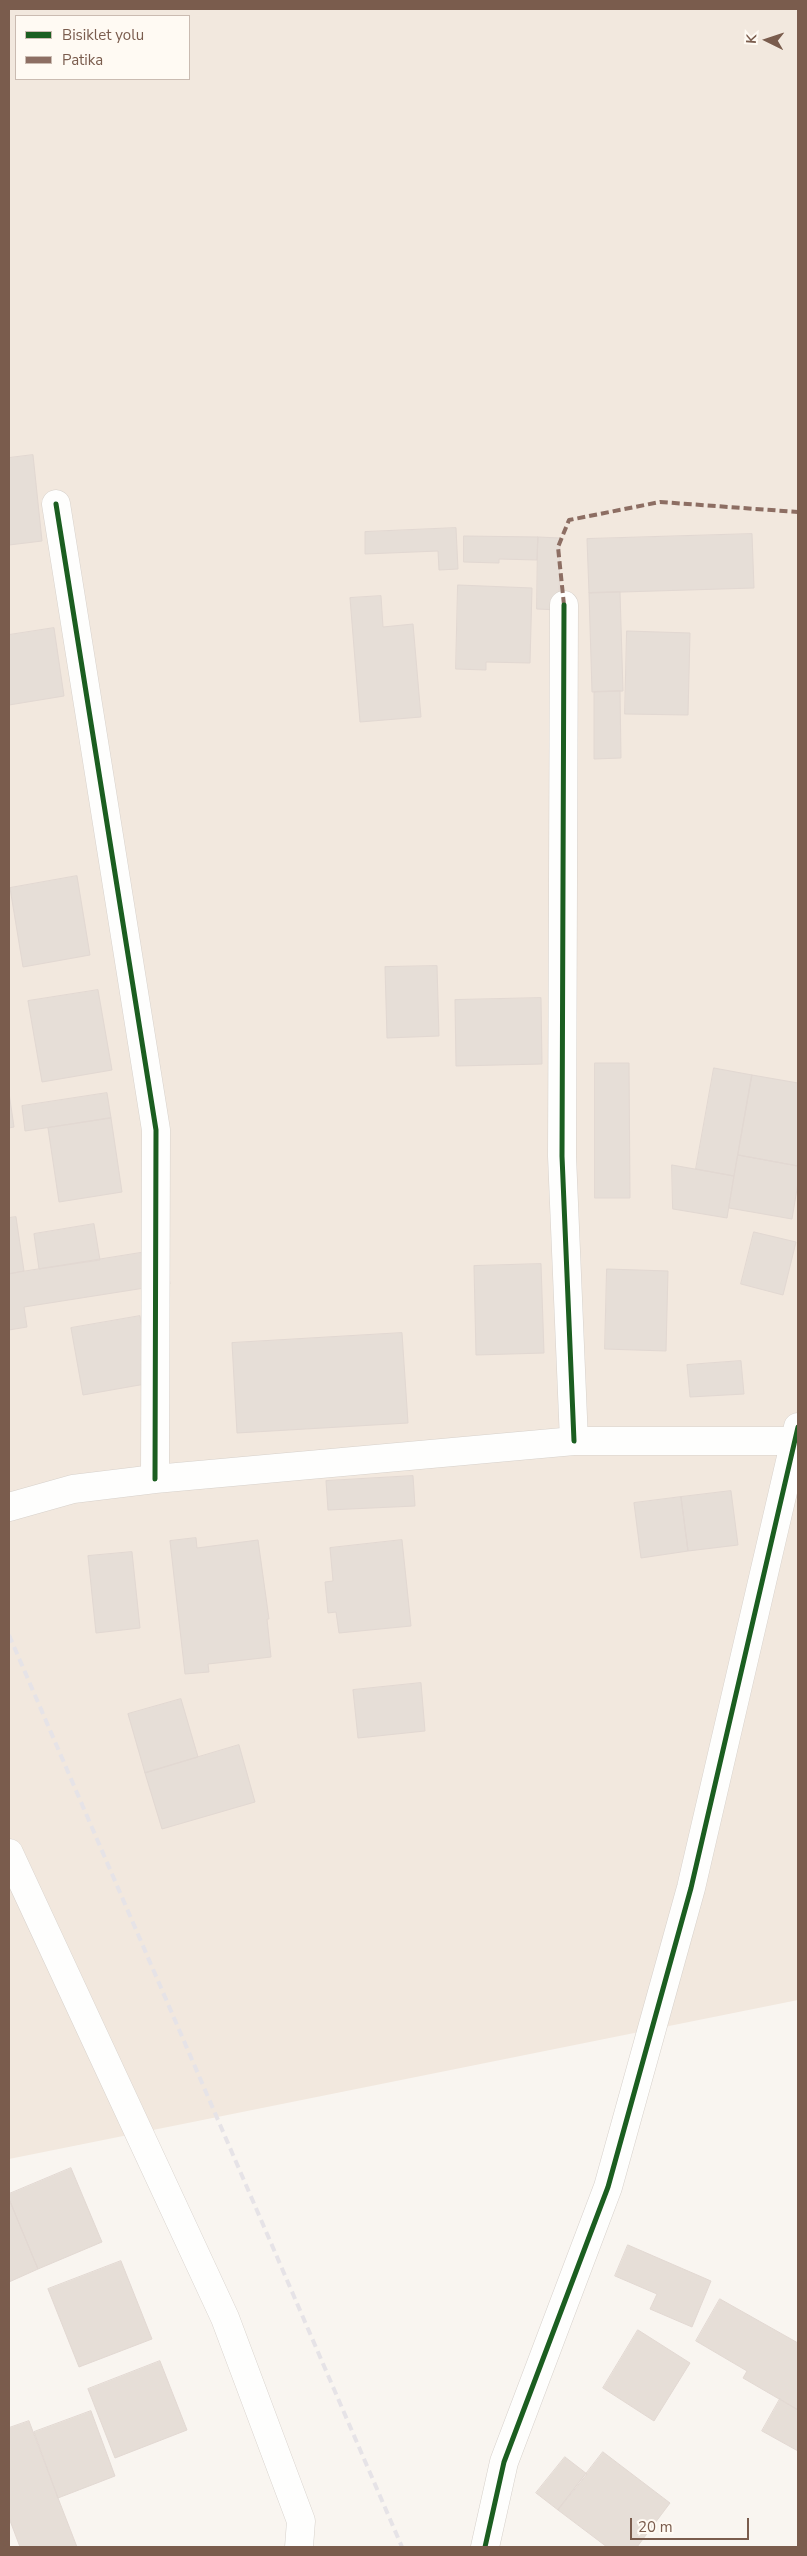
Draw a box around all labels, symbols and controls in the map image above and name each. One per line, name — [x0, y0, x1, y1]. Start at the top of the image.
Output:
legend — [15, 15, 190, 80]
north arrow — [742, 15, 792, 65]
text: Bisiklet yolu — [62, 25, 144, 45]
text: K — [742, 34, 761, 44]
text: Patika — [62, 50, 103, 70]
scale bar — [632, 2508, 751, 2540]
text: 20 m — [638, 2517, 673, 2537]

